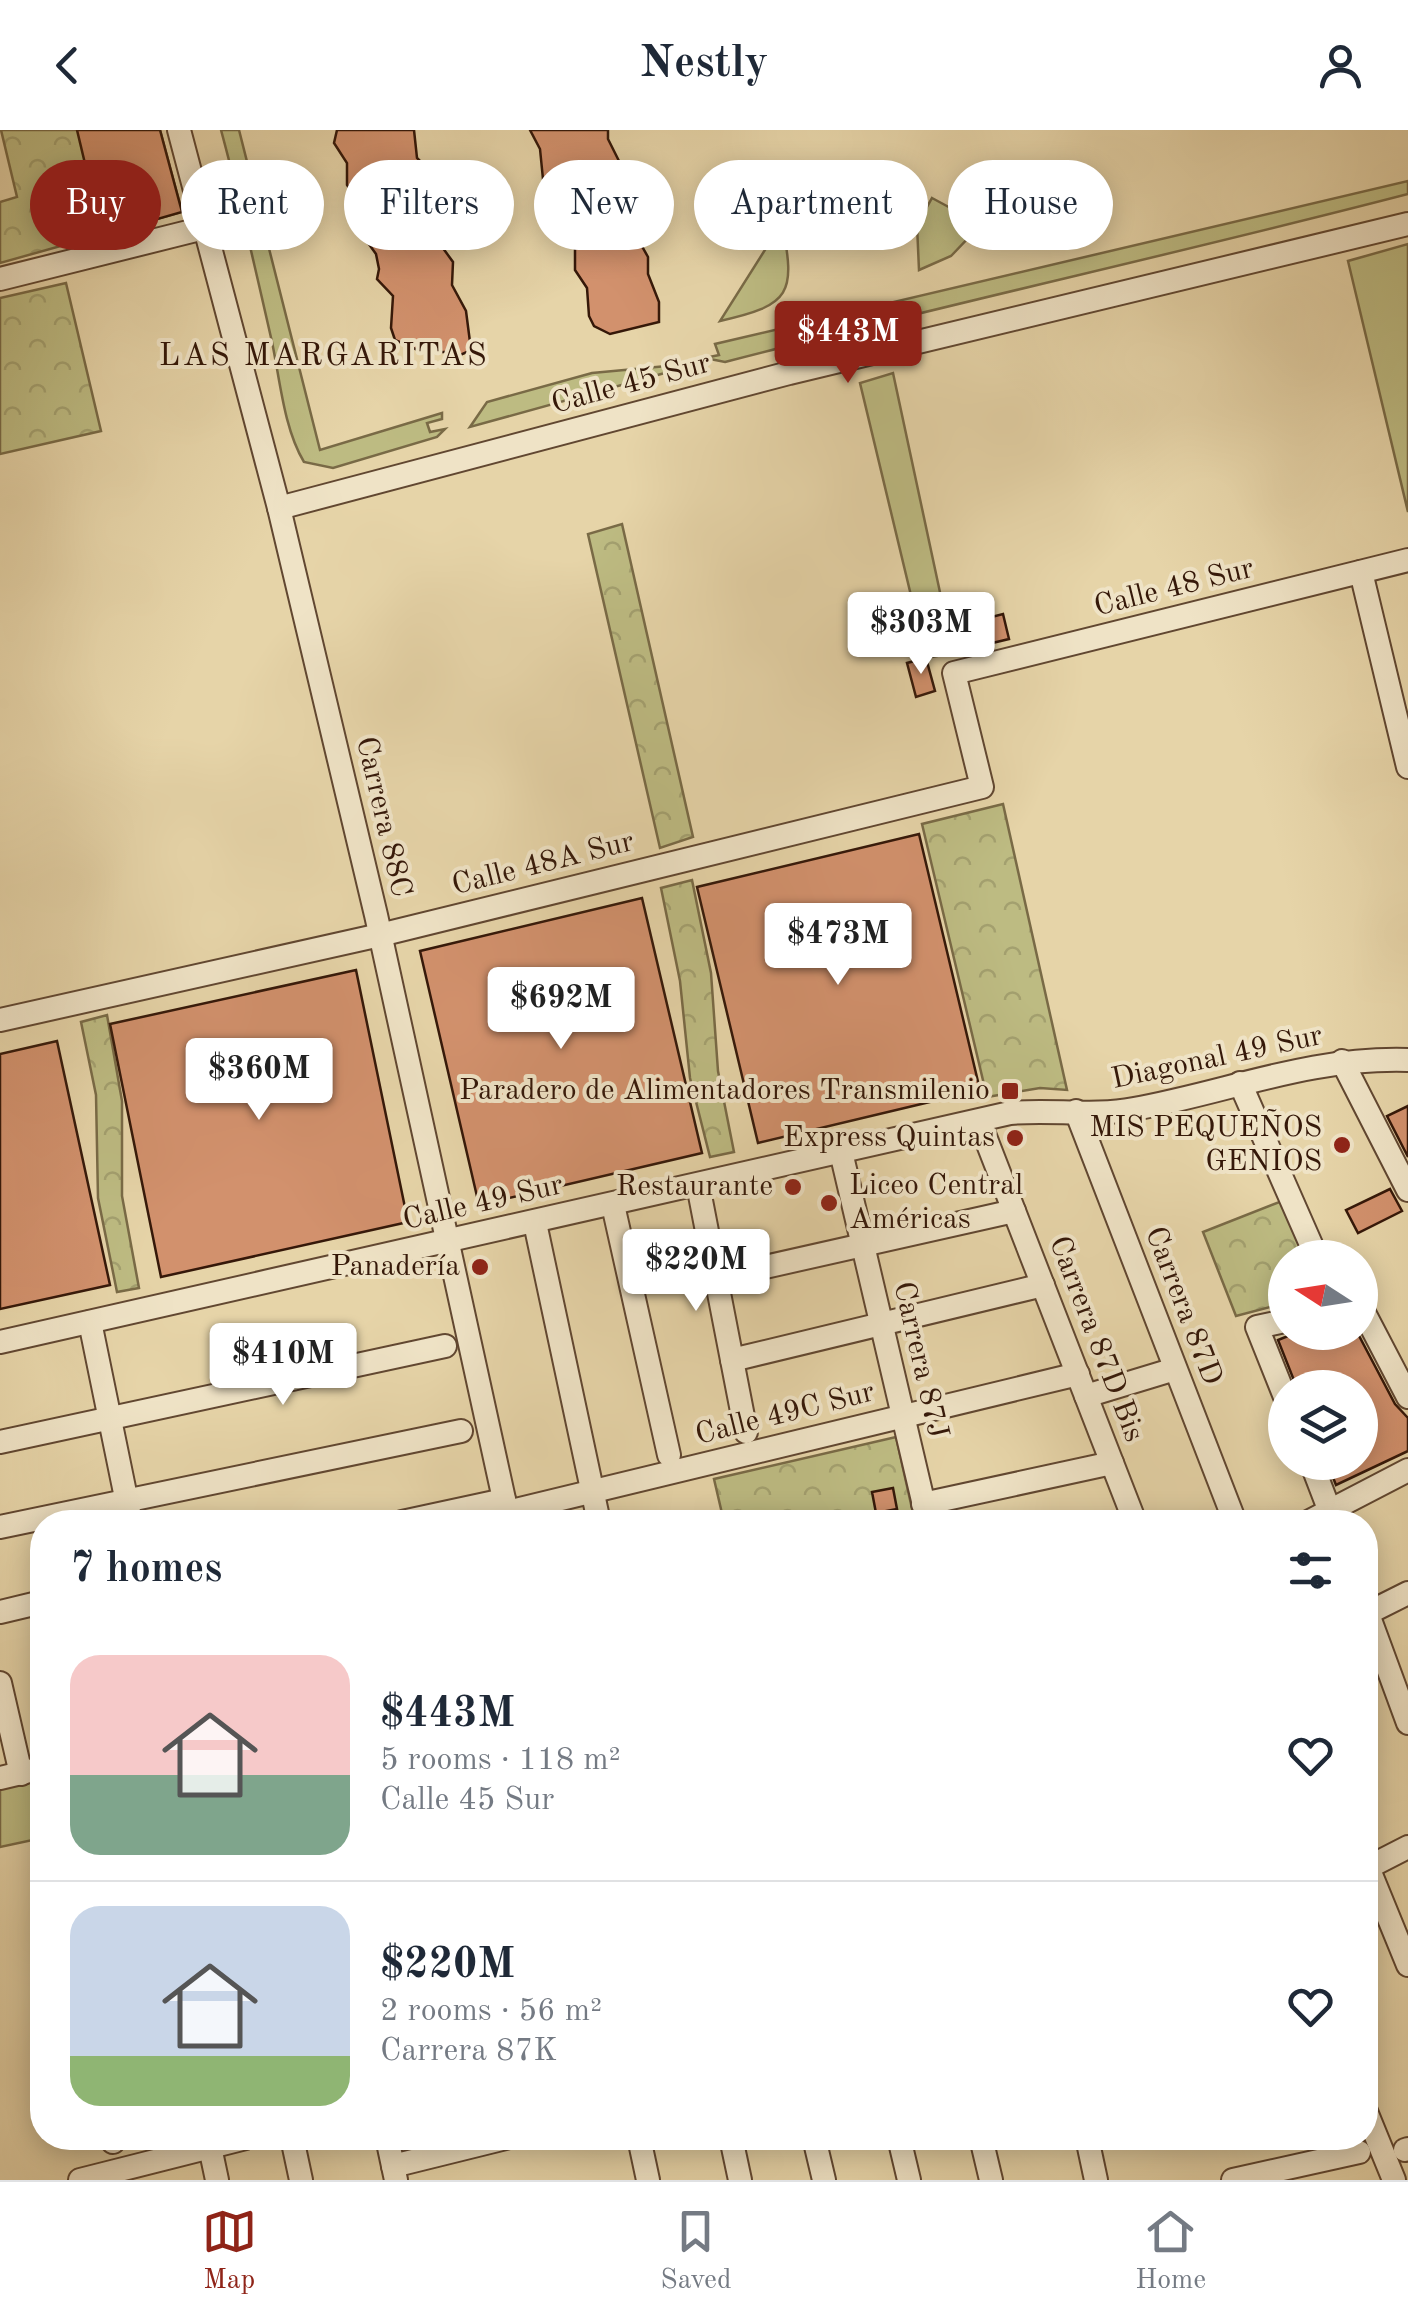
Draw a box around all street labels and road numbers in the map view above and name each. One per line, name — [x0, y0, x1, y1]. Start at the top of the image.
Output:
street label: Calle 45 Sur — [548, 348, 714, 420]
street label: Calle 48 Sur — [1091, 554, 1257, 622]
street label: Carrera 88C — [350, 734, 416, 900]
street label: Calle 48A Sur — [449, 827, 637, 901]
street label: Diagonal 49 Sur — [1109, 1021, 1325, 1095]
street label: Calle 49 Sur — [400, 1170, 566, 1236]
street label: Carrera 87D — [1139, 1223, 1227, 1389]
street label: Carrera 87D Bis — [1043, 1232, 1149, 1446]
street label: Carrera 87J — [887, 1279, 953, 1441]
street label: Calle 49C Sur — [692, 1377, 878, 1451]

